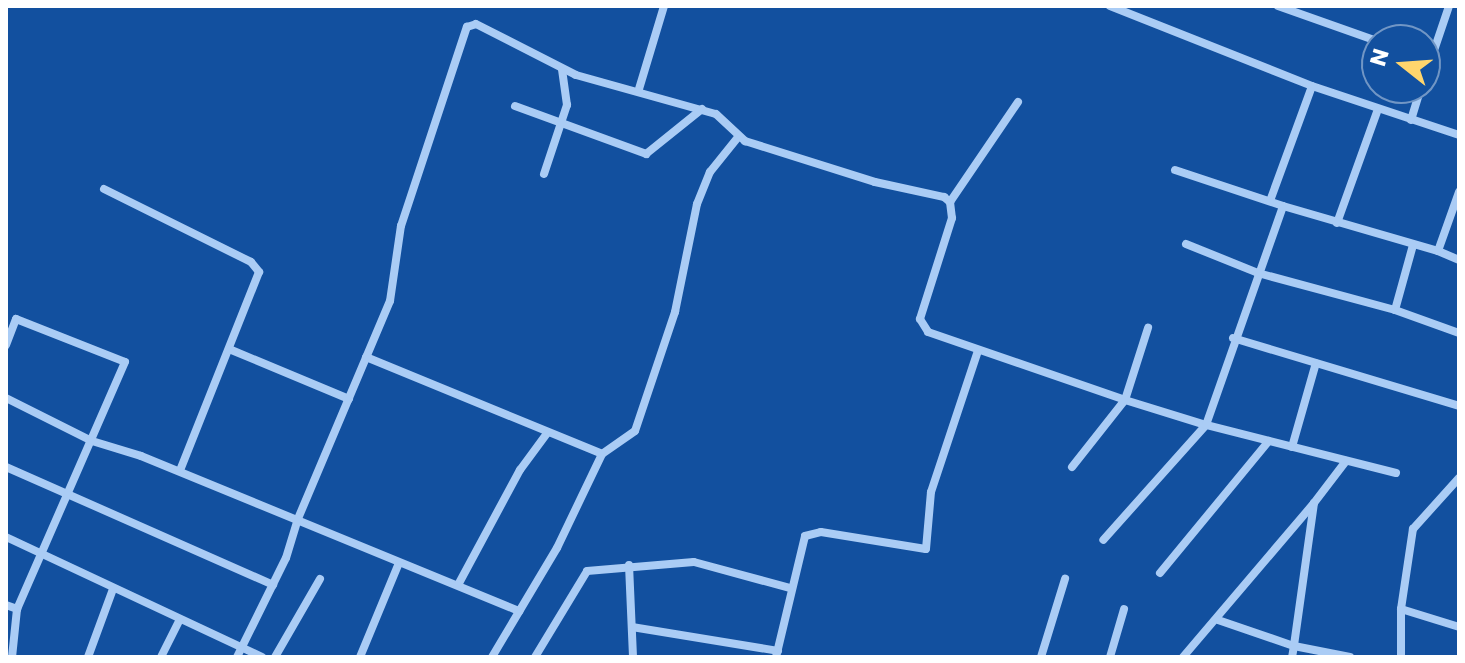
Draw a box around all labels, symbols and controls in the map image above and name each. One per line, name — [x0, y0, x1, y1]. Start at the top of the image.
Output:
north arrow — [1361, 24, 1441, 104]
text: N — [1362, 45, 1397, 70]

